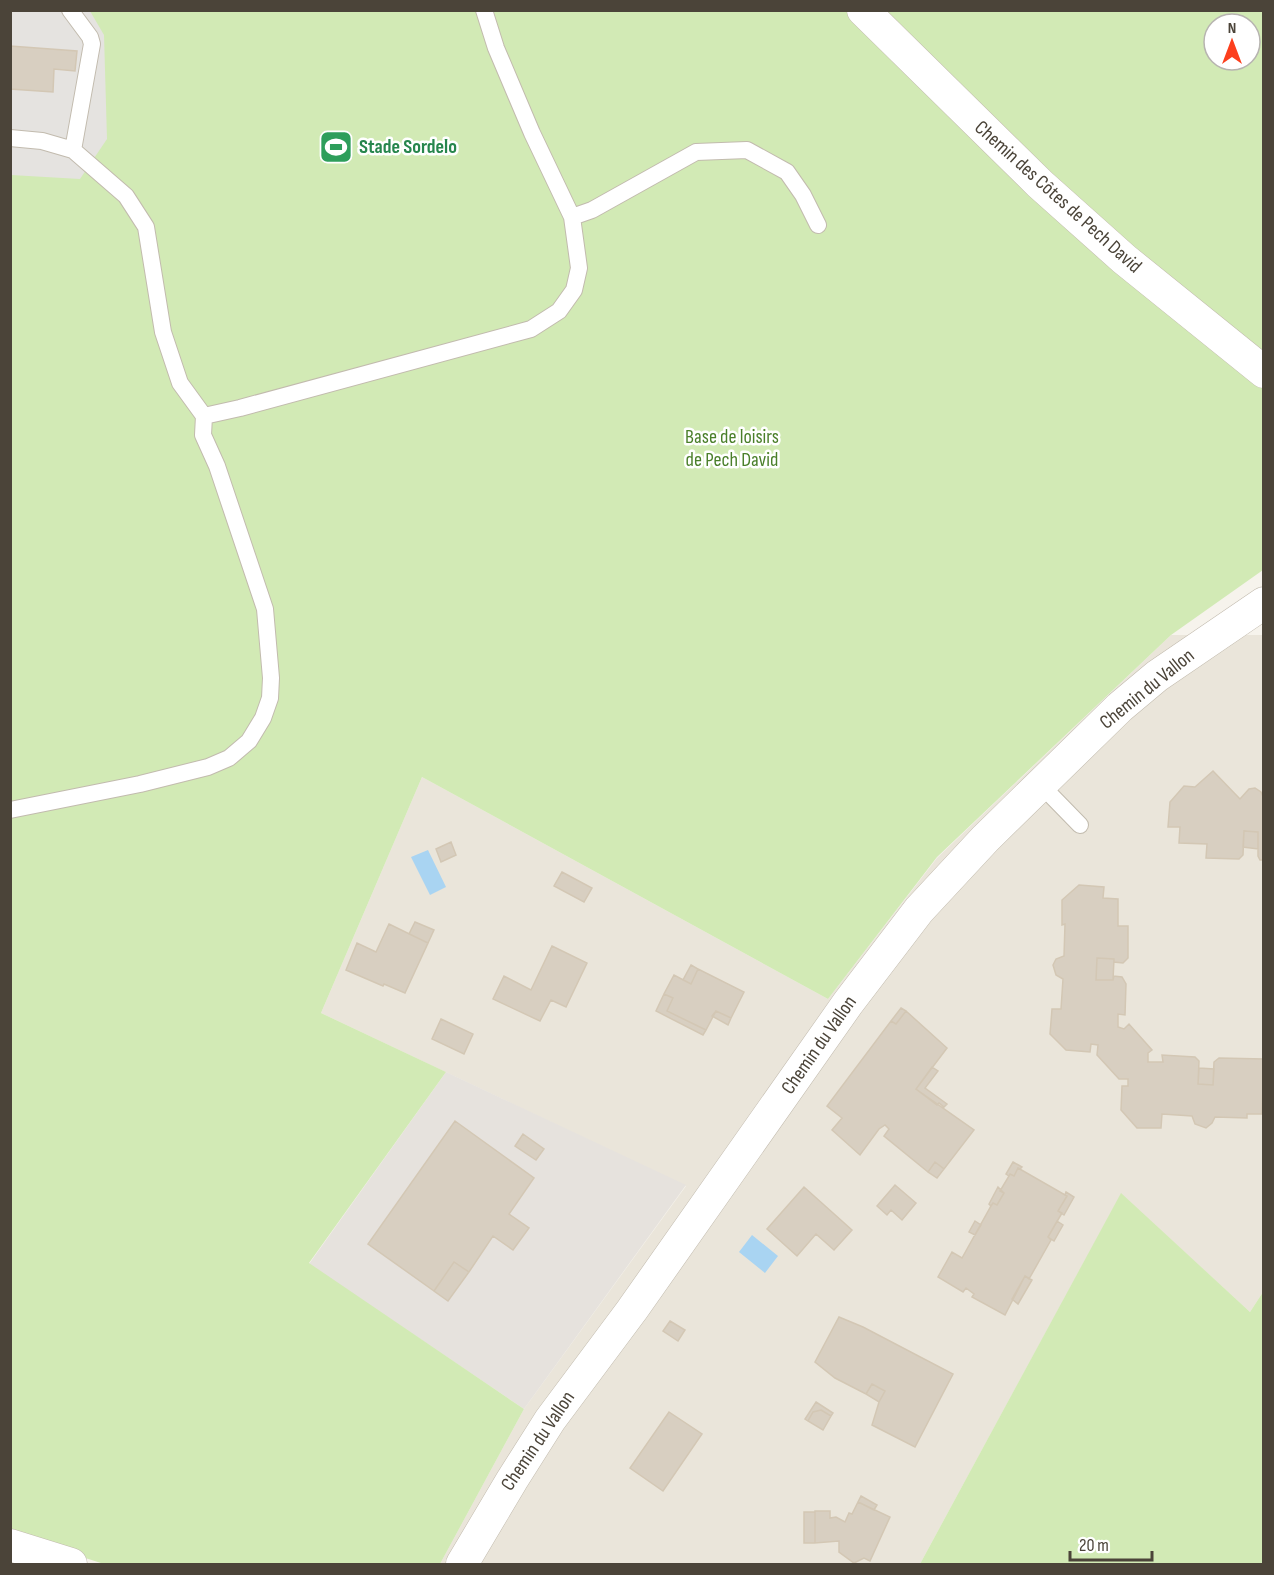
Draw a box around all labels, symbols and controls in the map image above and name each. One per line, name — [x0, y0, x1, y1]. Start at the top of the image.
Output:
north arrow — [1202, 12, 1262, 72]
text: N — [1228, 19, 1236, 38]
street label: Chemin des Côtes de Pech David — [970, 116, 1146, 278]
sports icon: Stade Sordelo — [318, 129, 354, 165]
place label: Stade Sordelo — [359, 135, 457, 159]
park label: Base de loisirs de Pech David — [685, 425, 779, 472]
street label: Chemin du Vallon — [1095, 644, 1199, 734]
street label: Chemin du Vallon — [776, 991, 862, 1099]
street label: Chemin du Vallon — [496, 1387, 580, 1495]
scale bar — [1070, 1524, 1152, 1562]
text: 20 m — [1079, 1535, 1109, 1556]

